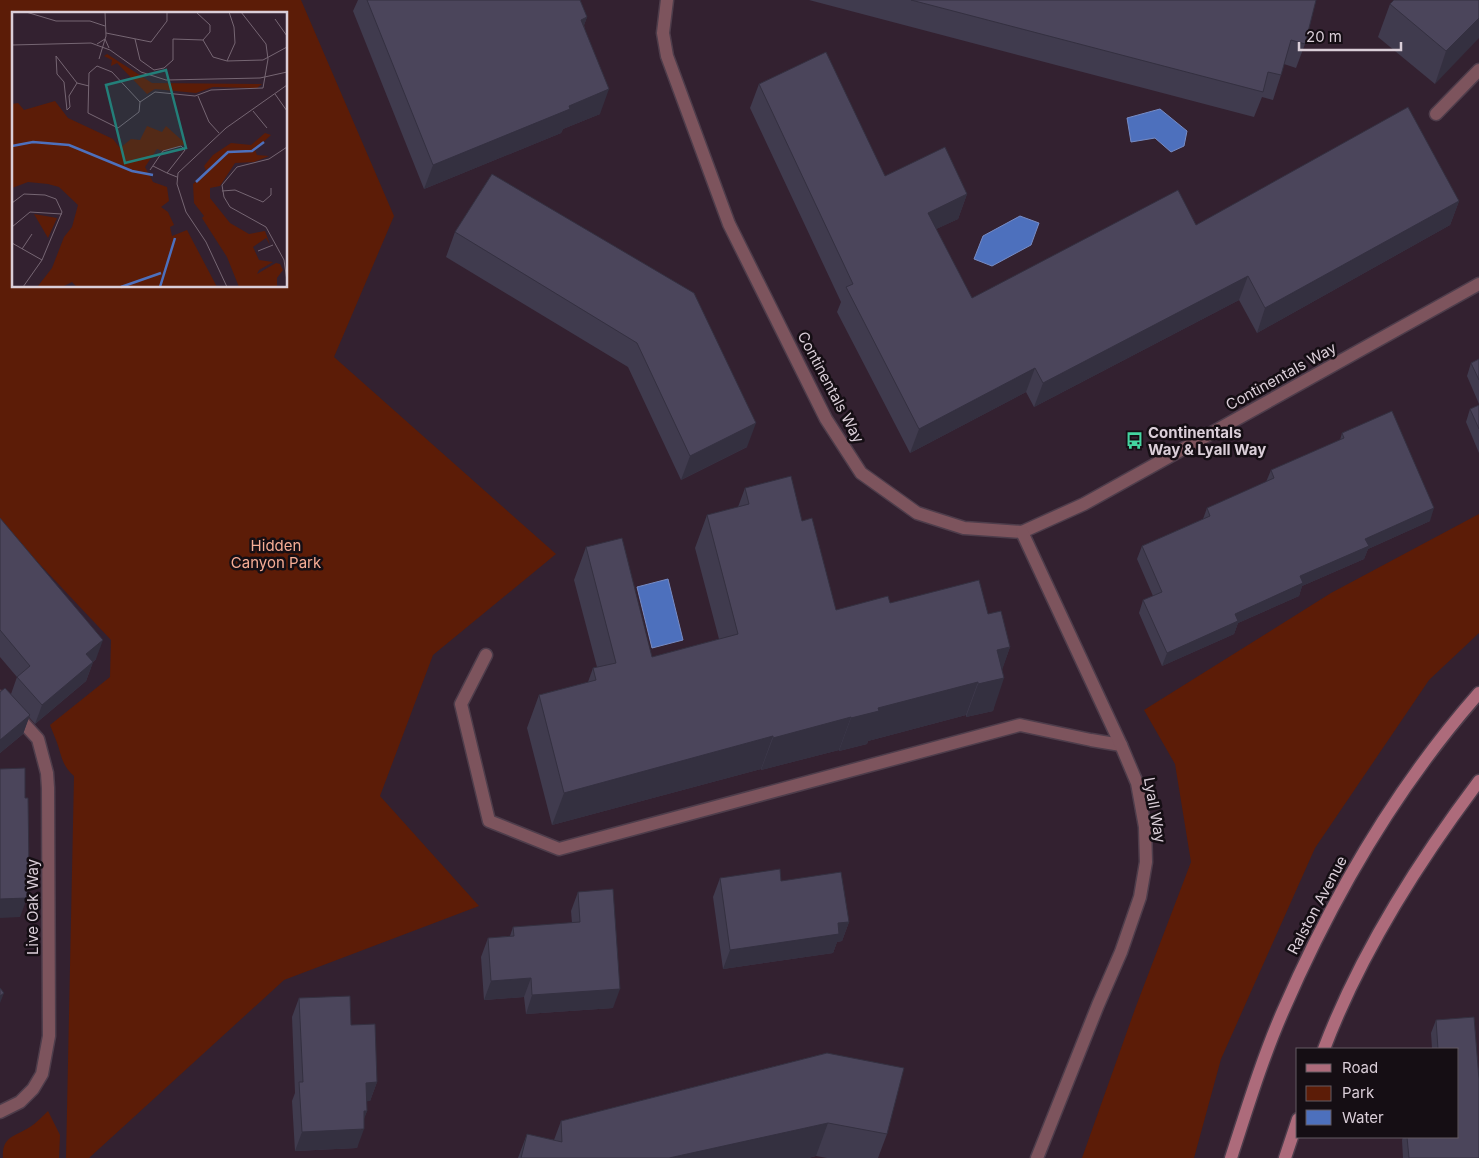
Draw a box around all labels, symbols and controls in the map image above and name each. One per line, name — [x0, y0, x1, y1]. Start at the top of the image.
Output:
inset map — [12, 12, 288, 288]
scale bar — [1299, 20, 1402, 52]
text: 20 m — [1306, 27, 1342, 46]
street label: Continentals Way — [794, 328, 869, 447]
street label: Continentals Way — [1222, 337, 1340, 414]
place label: Continentals Way & Lyall Way — [1148, 423, 1266, 459]
bus stop icon: Continentals Way & Lyall Way — [1124, 431, 1144, 451]
park label: Hidden Canyon Park — [231, 536, 322, 572]
street label: Lyall Way — [1140, 776, 1170, 845]
street label: Ralston Avenue — [1283, 852, 1351, 958]
street label: Live Oak Way — [23, 858, 42, 955]
legend — [1296, 1048, 1459, 1138]
text: Road — [1342, 1058, 1378, 1077]
text: Park — [1342, 1083, 1375, 1102]
text: Water — [1342, 1108, 1384, 1127]

